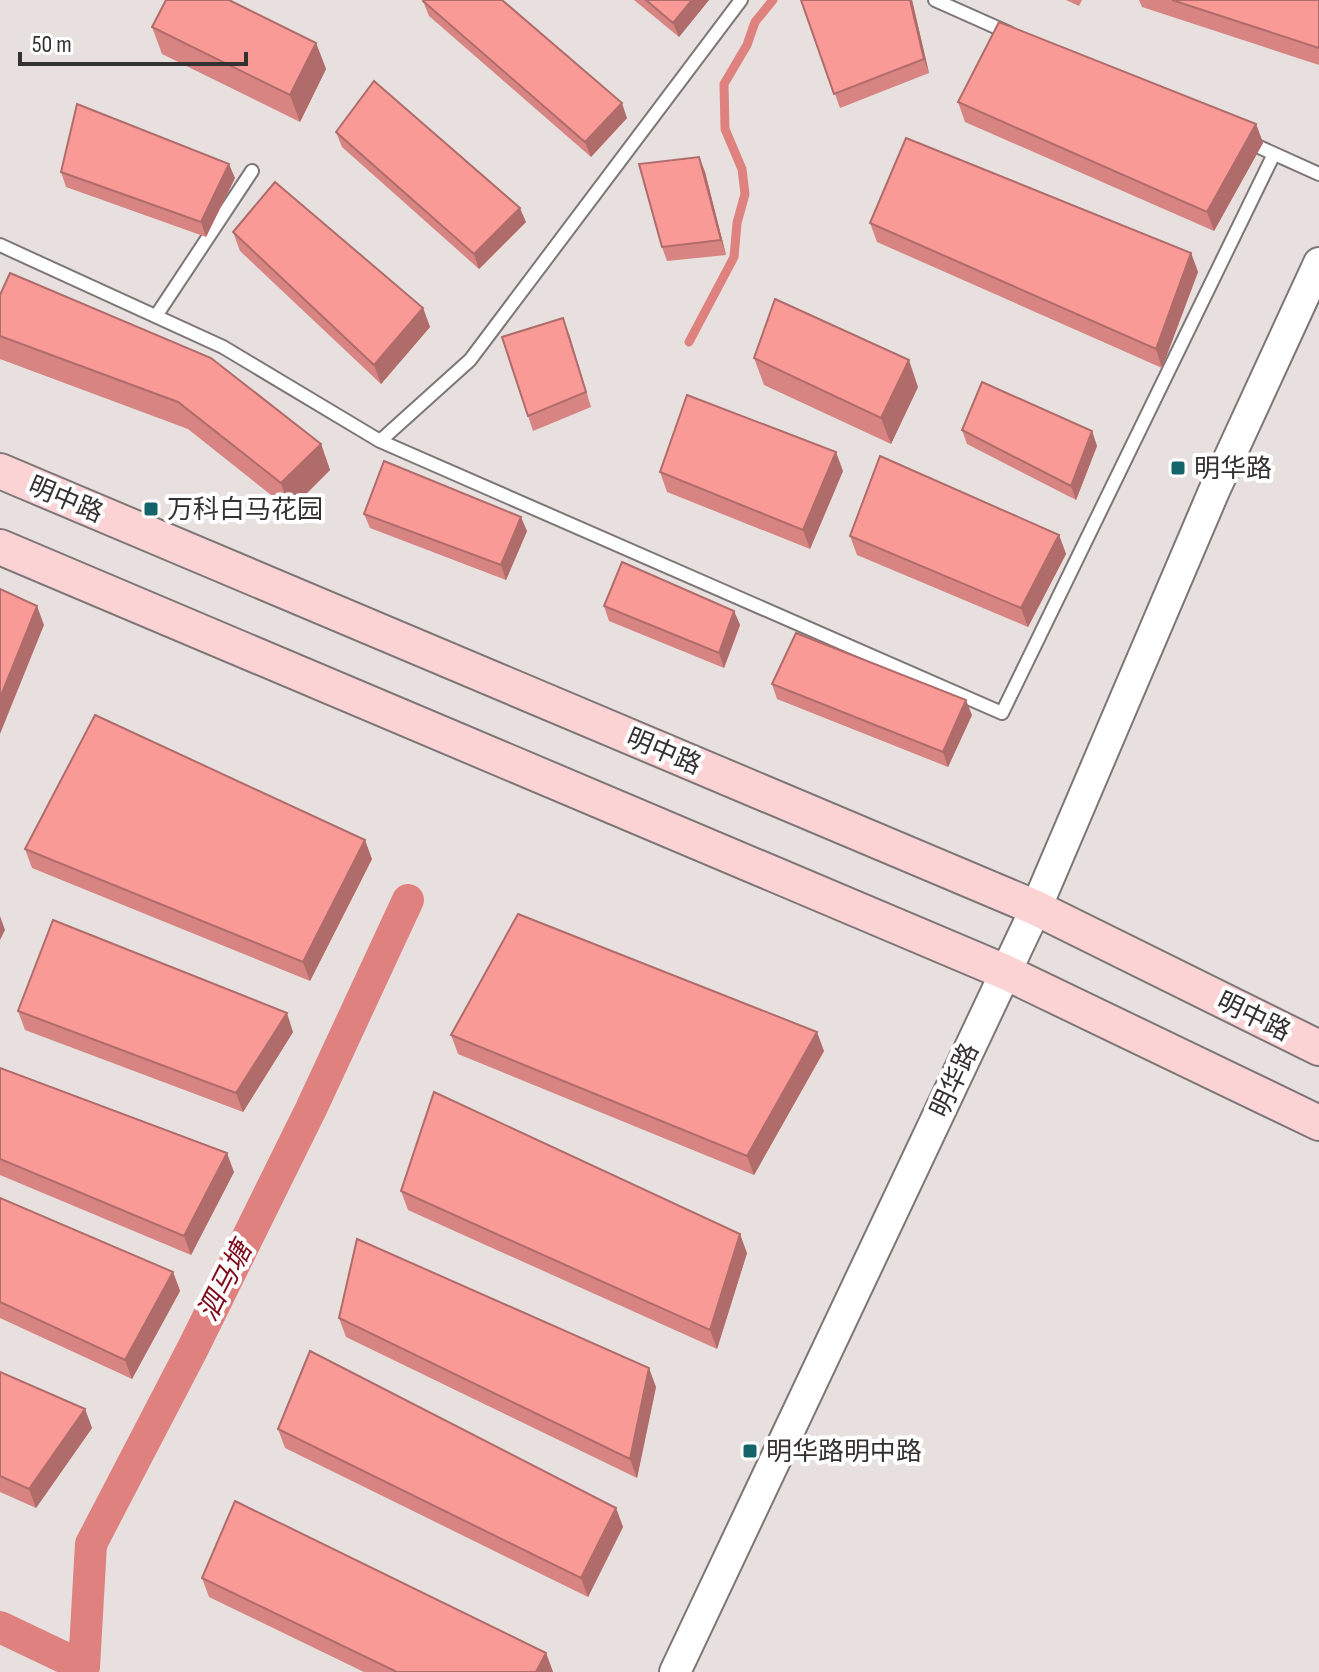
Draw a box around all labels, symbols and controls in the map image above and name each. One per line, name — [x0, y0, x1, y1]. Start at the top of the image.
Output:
scale bar — [20, 16, 246, 66]
text: 50 m — [32, 30, 72, 59]
place label: 明华路 — [1194, 454, 1272, 485]
marker: 明华路 — [1169, 459, 1187, 477]
street label: 明中路 — [23, 471, 107, 530]
place label: 万科白马花园 — [167, 495, 323, 526]
marker: 万科白马花园 — [142, 500, 160, 518]
street label: 明中路 — [621, 723, 705, 782]
street label: 明中路 — [1211, 986, 1295, 1048]
street label: 明华路 — [925, 1039, 986, 1123]
water label: 泗马塘 — [192, 1233, 261, 1327]
place label: 明华路明中路 — [766, 1437, 922, 1468]
marker: 明华路明中路 — [741, 1442, 759, 1460]

